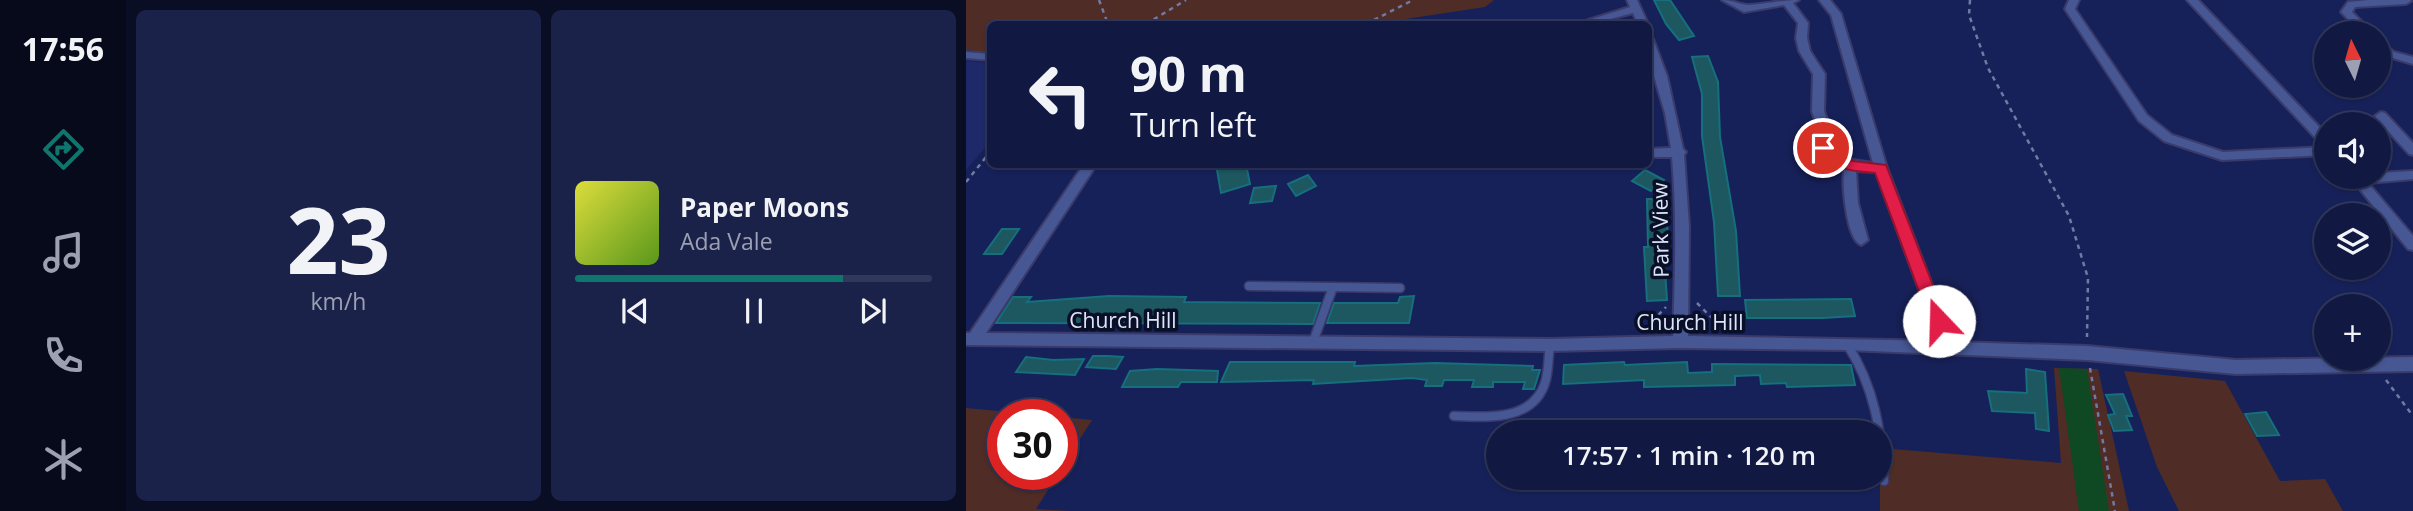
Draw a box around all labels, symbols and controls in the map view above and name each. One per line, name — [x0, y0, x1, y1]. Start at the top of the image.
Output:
north arrow — [2314, 21, 2390, 98]
map controls — [2314, 21, 2391, 371]
text: 17:56 — [22, 27, 104, 70]
text: 90 m — [1130, 40, 1247, 106]
icon: left — [1015, 49, 1106, 140]
text: Turn left — [1130, 103, 1256, 146]
button: sound — [2314, 112, 2391, 189]
pin — [1793, 118, 1853, 178]
icon: directions — [39, 125, 88, 174]
icon: arrive — [1804, 129, 1842, 167]
text: 23 — [286, 177, 391, 301]
street label: Park View — [1645, 181, 1675, 278]
text: Paper Moons — [680, 189, 849, 225]
button: layers — [2314, 203, 2391, 280]
text: Ada Vale — [680, 225, 773, 257]
icon: music — [39, 228, 88, 277]
position arrow — [1902, 284, 1976, 358]
text: km/h — [311, 285, 366, 317]
icon: previous — [616, 292, 654, 330]
icon: pause — [735, 292, 773, 330]
icon: next — [854, 292, 892, 330]
button: + — [2314, 294, 2391, 371]
street label: Church Hill — [1069, 306, 1177, 334]
street label: Church Hill — [1636, 308, 1744, 336]
icon: phone — [39, 331, 88, 380]
speed limit sign: 30 — [987, 399, 1078, 490]
icon: climate — [39, 435, 88, 484]
text: 17:57 · 1 min · 120 m — [1562, 437, 1816, 473]

